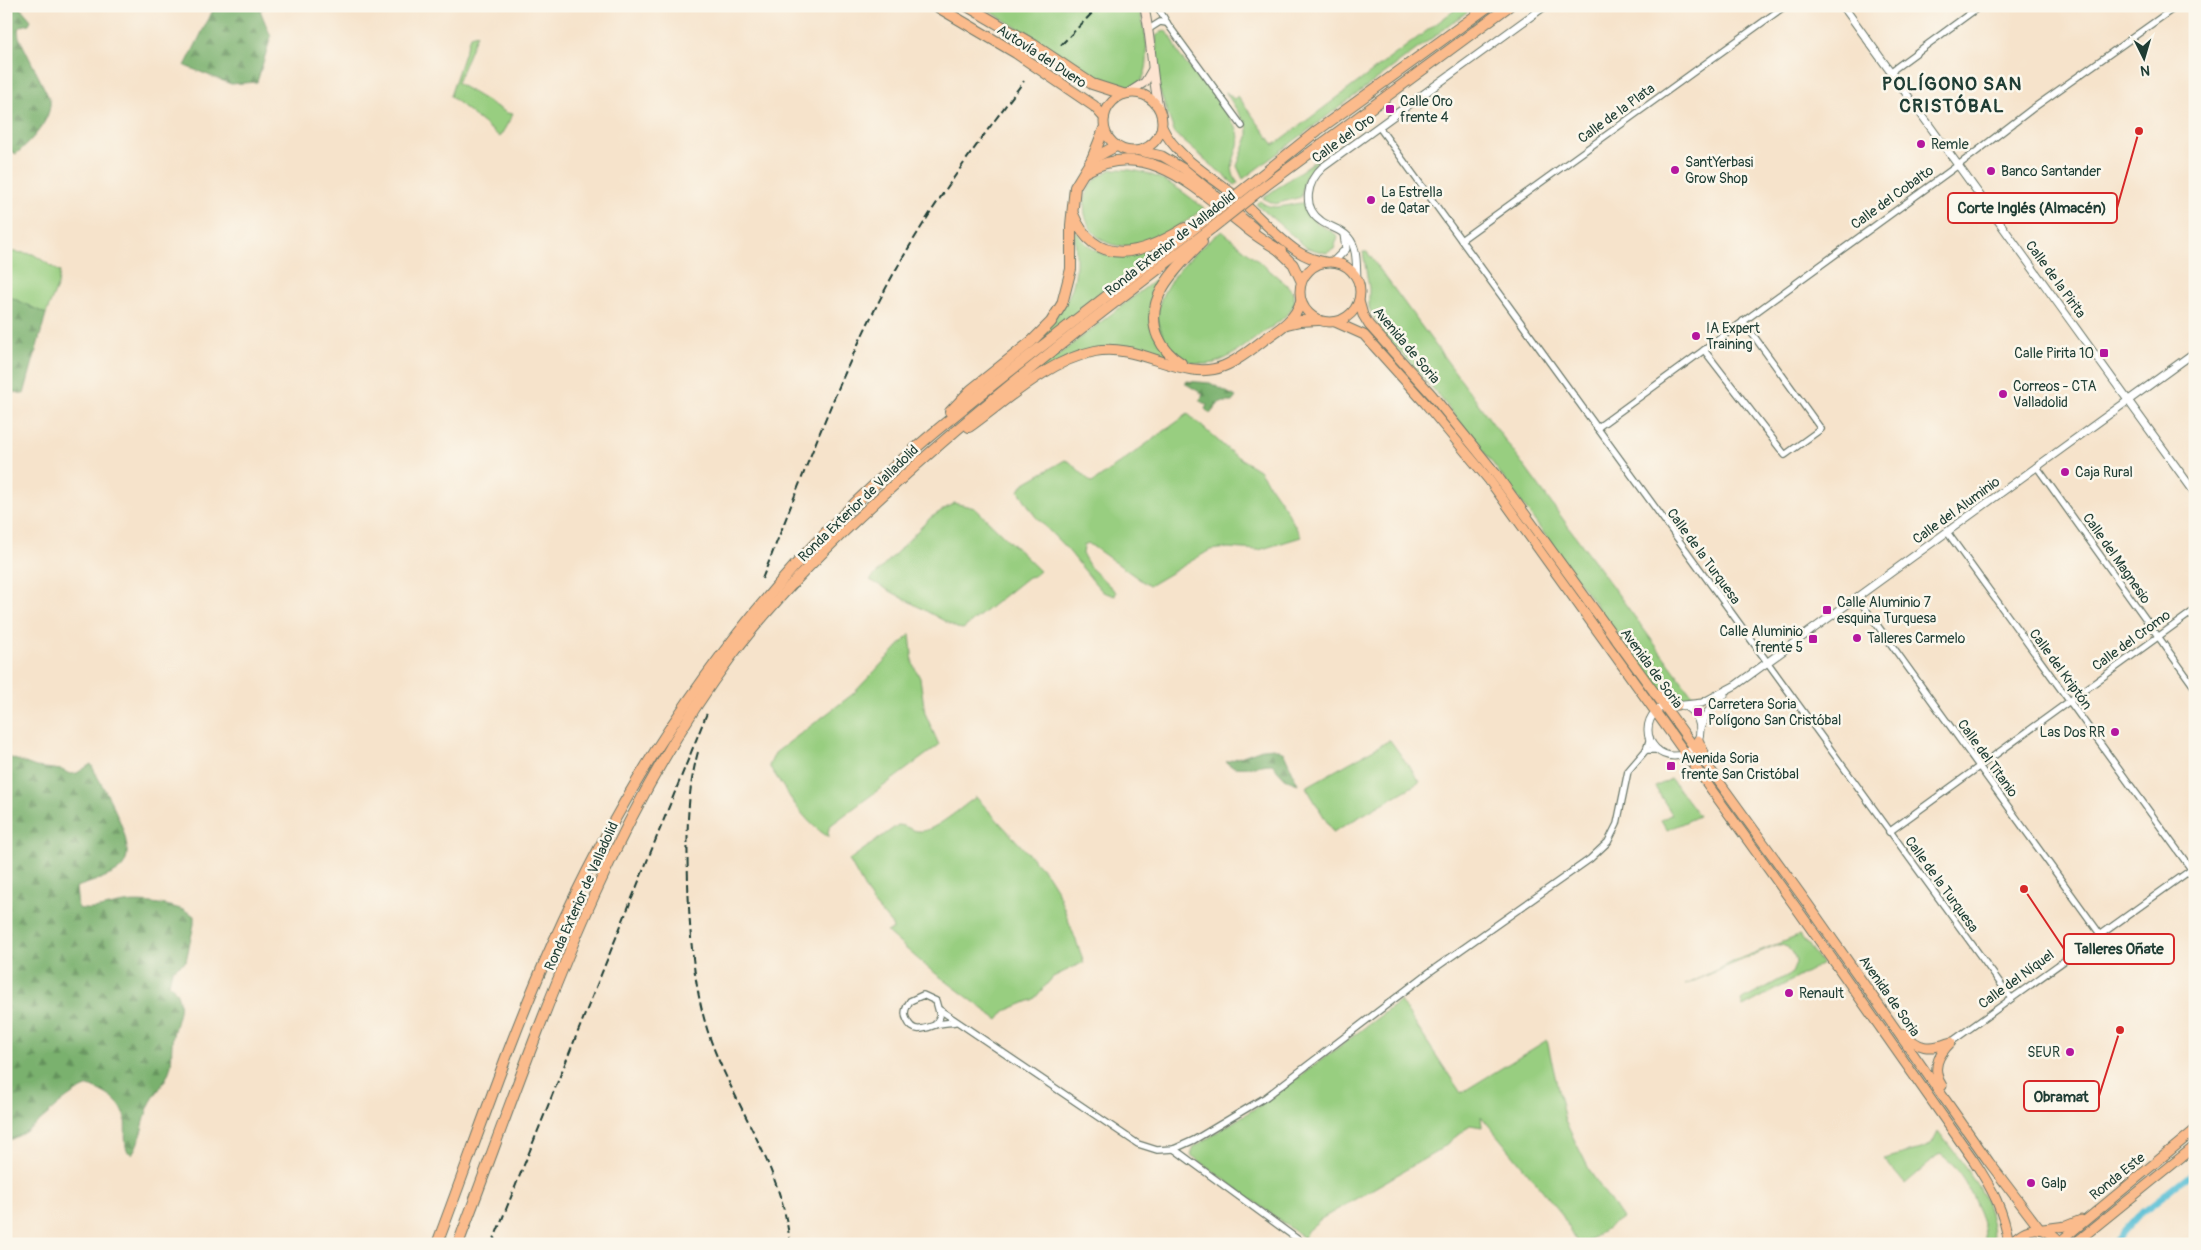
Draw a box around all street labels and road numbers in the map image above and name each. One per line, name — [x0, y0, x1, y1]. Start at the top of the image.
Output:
street label: Autovía del Duero — [994, 21, 1090, 92]
street label: Calle de la Plata — [1575, 80, 1658, 147]
street label: Calle del Oro — [1309, 110, 1378, 167]
street label: Calle del Cobalto — [1848, 161, 1937, 233]
street label: Ronda Exterior de Valladolid — [1102, 187, 1239, 300]
street label: Calle de la Pirita — [2022, 237, 2089, 321]
street label: Avenida de Soria — [1370, 304, 1444, 387]
street label: Ronda Exterior de Valladolid — [795, 441, 922, 565]
street label: Calle del Aluminio — [1909, 473, 2004, 548]
street label: Calle de la Turquesa — [1663, 505, 1744, 607]
street label: Calle del Magnesio — [2079, 510, 2154, 607]
street label: Calle del Cromo — [2089, 606, 2174, 674]
street label: Avenida de Soria — [1617, 625, 1686, 712]
street label: Calle del Kriptón — [2026, 626, 2096, 713]
street label: Calle del Titanio — [1954, 716, 2022, 801]
street label: Ronda Exterior de Valladolid — [541, 819, 622, 973]
street label: Calle de la Turquesa — [1901, 833, 1982, 935]
street label: Calle del Níquel — [1975, 946, 2057, 1013]
street label: Avenida de Soria — [1855, 953, 1924, 1040]
street label: Ronda Este — [2086, 1149, 2148, 1204]

